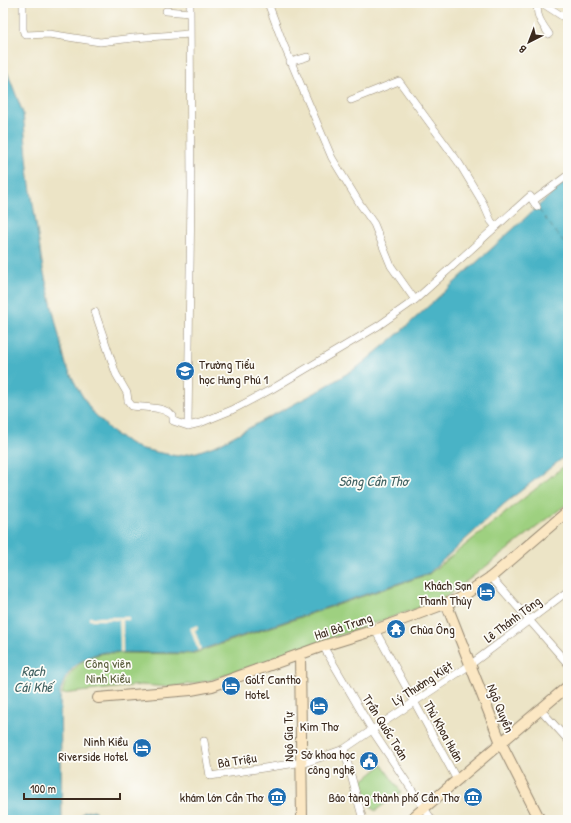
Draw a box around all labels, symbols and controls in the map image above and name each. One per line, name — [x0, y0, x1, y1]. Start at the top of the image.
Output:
north arrow — [509, 22, 549, 62]
text: B — [515, 42, 529, 56]
place label: Trường Tiểu học Hưng Phú 1 — [199, 355, 269, 388]
school or university icon: Trường Tiểu học Hưng Phú 1 — [174, 360, 196, 382]
water label: Sông Cần Thơ — [339, 471, 410, 491]
place label: Khách Sạn Thanh Thủy — [419, 576, 472, 609]
hotel icon: Khách Sạn Thanh Thủy — [475, 581, 497, 603]
street label: Lê Thánh Tông — [480, 592, 544, 646]
street label: Hai Bà Trưng — [312, 608, 374, 644]
temple icon: Chùa Ông — [385, 618, 407, 640]
place label: Chùa Ông — [410, 620, 455, 638]
park label: Công viên Ninh Kiều — [85, 654, 131, 687]
street label: Lý Thường Kiệt — [388, 656, 456, 709]
water label: Rạch Cái Khế — [14, 661, 56, 696]
place label: Golf Cantho Hotel — [245, 670, 301, 703]
hotel icon: Golf Cantho Hotel — [220, 675, 242, 697]
street label: Ngô Quyền — [483, 681, 519, 735]
street label: Trần Quốc Toản — [359, 691, 413, 763]
hotel icon: Kim Thơ — [308, 695, 330, 717]
street label: Thủ Khoa Huân — [420, 697, 468, 765]
street label: Ngô Gia Tự — [279, 710, 297, 762]
place label: Kim Thơ — [300, 717, 339, 735]
place label: Ninh Kiều Riverside Hotel — [58, 732, 129, 765]
hotel icon: Ninh Kiều Riverside Hotel — [131, 737, 153, 759]
place label: Sở khoa học công nghệ — [301, 745, 355, 778]
street label: Bà Triệu — [216, 748, 258, 772]
public building icon: Sở khoa học công nghệ — [358, 750, 380, 772]
scale bar — [24, 775, 120, 801]
text: 100 m — [30, 780, 56, 797]
museum icon: khám lớn Cần Thơ — [266, 786, 288, 808]
museum icon: Bảo tàng thành phố Cần Thơ — [462, 786, 484, 808]
place label: khám lớn Cần Thơ — [180, 788, 264, 806]
place label: Bảo tàng thành phố Cần Thơ — [328, 788, 460, 806]

